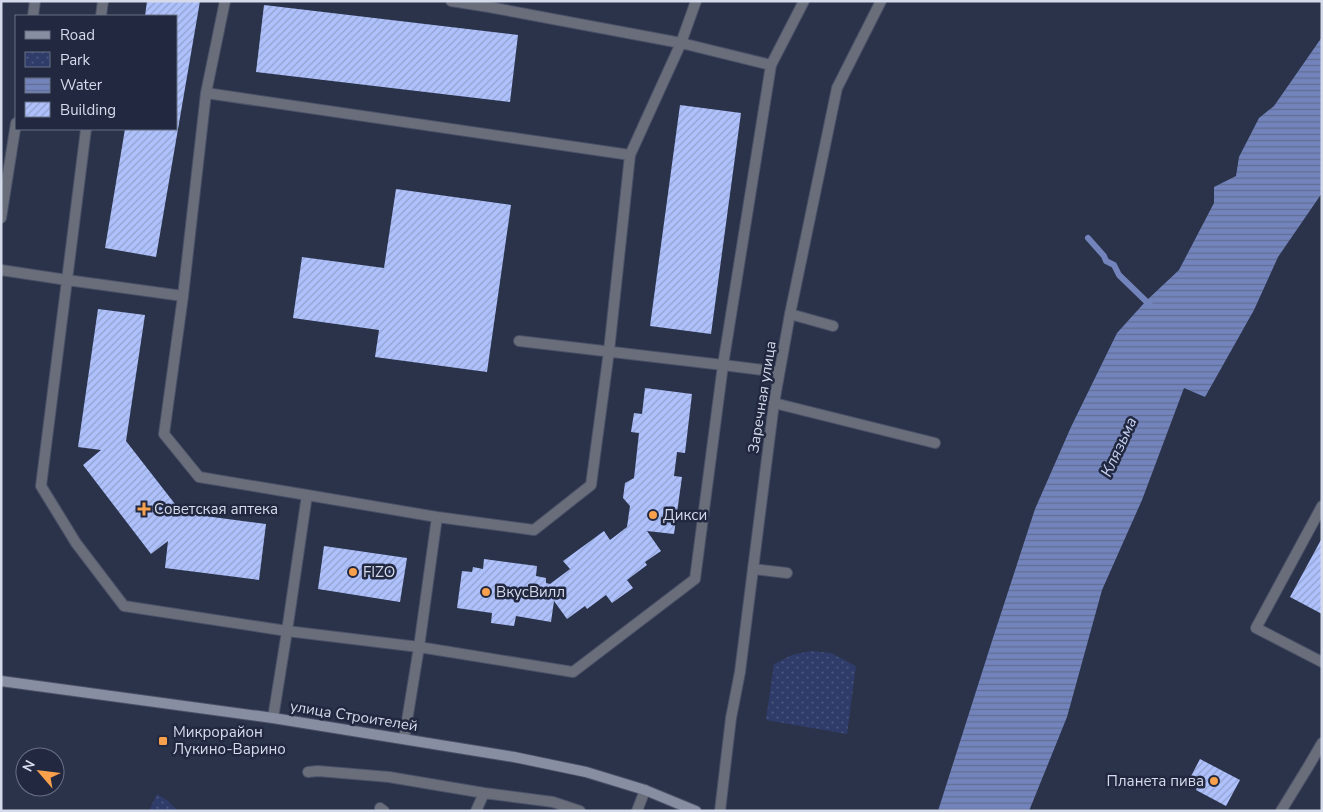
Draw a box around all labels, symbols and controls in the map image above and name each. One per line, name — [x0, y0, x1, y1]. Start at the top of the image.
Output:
legend — [15, 15, 178, 130]
text: Road — [60, 25, 95, 45]
text: Park — [60, 50, 90, 70]
text: Water — [60, 75, 103, 95]
text: Building — [60, 100, 116, 120]
street label: Заречная улица — [743, 339, 781, 455]
water label: Клязьма — [1096, 413, 1142, 481]
place label: Советская аптека — [154, 499, 278, 519]
marker: Советская аптека — [138, 503, 150, 515]
place label: Дикси — [663, 505, 707, 525]
marker: Дикси — [647, 509, 659, 521]
place label: FIZO — [363, 562, 395, 582]
marker: FIZO — [347, 566, 359, 578]
place label: ВкусВилл — [496, 582, 565, 602]
marker: ВкусВилл — [480, 586, 492, 598]
street label: улица Строителей — [289, 696, 419, 736]
place label: Микрорайон Лукино-Варино — [173, 722, 286, 759]
marker: Микрорайон Лукино-Варино — [157, 735, 169, 747]
north arrow — [15, 747, 65, 797]
text: N — [18, 757, 40, 775]
place label: Планета пива — [1107, 771, 1204, 791]
marker: Планета пива — [1208, 775, 1220, 787]

